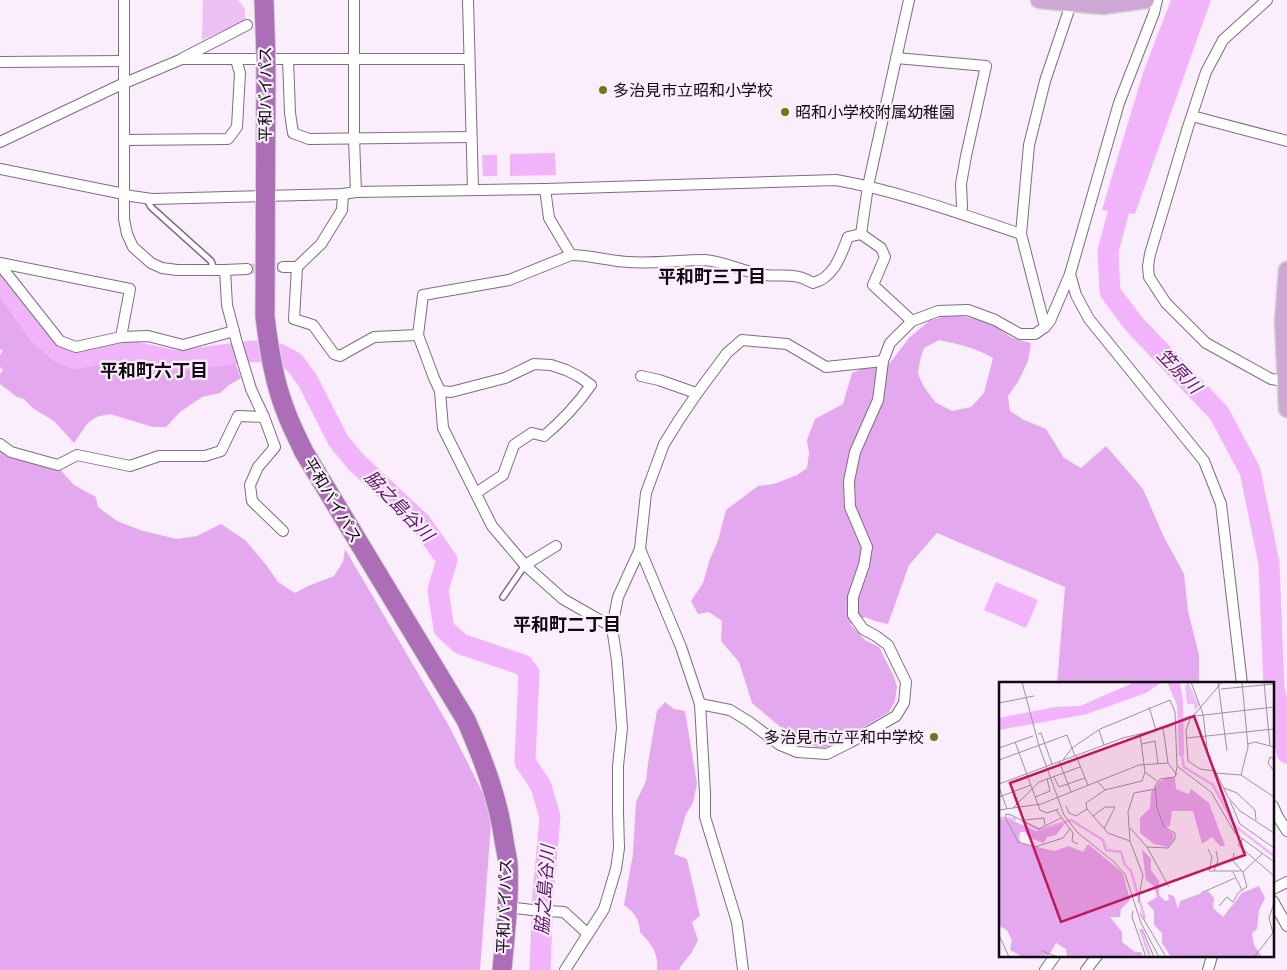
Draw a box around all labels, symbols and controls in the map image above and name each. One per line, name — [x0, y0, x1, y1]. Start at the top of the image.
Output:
street label: 平和バイパス — [256, 46, 275, 142]
place label: 多治見市立昭和小学校 — [613, 81, 773, 100]
marker: 多治見市立昭和小学校 — [597, 84, 609, 96]
place label: 昭和小学校附属幼稚園 — [795, 103, 955, 122]
marker: 昭和小学校附属幼稚園 — [779, 106, 791, 118]
district label: 平和町三丁目 — [658, 266, 766, 287]
water label: 笠原川 — [1153, 344, 1207, 399]
district label: 平和町六丁目 — [100, 360, 208, 381]
street label: 平和バイパス — [300, 454, 365, 546]
water label: 脇之島谷川 — [361, 466, 440, 547]
district label: 平和町二丁目 — [513, 614, 621, 635]
inset map — [999, 682, 1274, 958]
place label: 多治見市立平和中学校 — [764, 728, 924, 747]
marker: 多治見市立平和中学校 — [928, 731, 940, 743]
water label: 脇之島谷川 — [531, 842, 558, 936]
street label: 平和バイパス — [493, 858, 516, 954]

